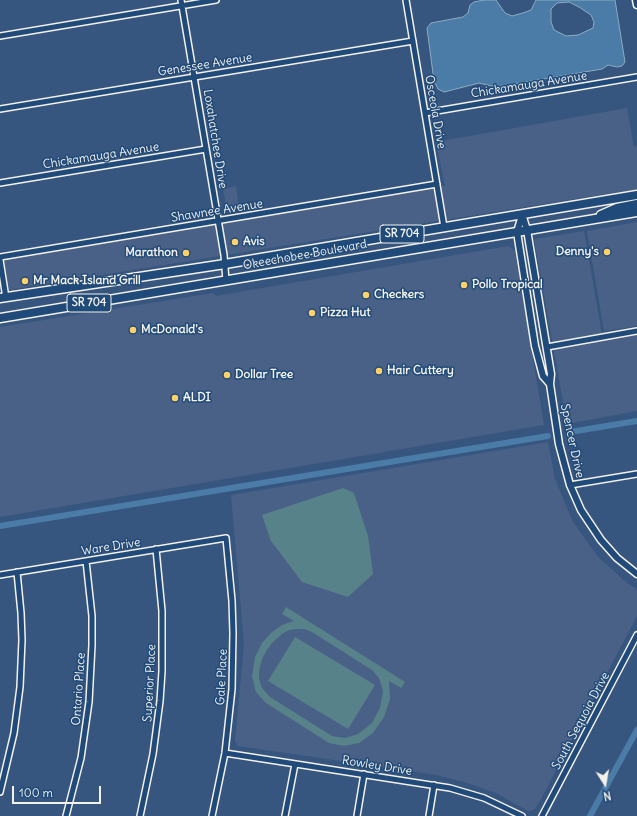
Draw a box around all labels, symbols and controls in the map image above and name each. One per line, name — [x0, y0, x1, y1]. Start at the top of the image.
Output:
street label: Genessee Avenue — [157, 50, 253, 80]
street label: Chickamauga Avenue — [470, 69, 588, 101]
street label: Osceola Drive — [421, 74, 449, 150]
street label: Loxahatchee Drive — [200, 88, 230, 190]
street label: Chickamauga Avenue — [42, 140, 160, 172]
street label: Shawnee Avenue — [170, 197, 264, 225]
road number: SR 704 — [380, 225, 424, 243]
place label: Avis — [243, 235, 265, 249]
marker: Avis — [230, 237, 240, 247]
street label: Okeechobee Boulevard — [242, 237, 368, 273]
place label: Denny's — [556, 245, 599, 259]
place label: Marathon — [125, 246, 178, 260]
marker: Denny's — [602, 247, 612, 257]
marker: Marathon — [181, 248, 191, 258]
place label: Mr Mack Island Grill — [33, 274, 141, 288]
marker: Mr Mack Island Grill — [20, 276, 30, 286]
place label: Pollo Tropical — [472, 278, 543, 292]
marker: Pollo Tropical — [459, 280, 469, 290]
place label: Checkers — [374, 288, 424, 302]
marker: Checkers — [361, 290, 371, 300]
road number: SR 704 — [67, 294, 111, 312]
place label: Pizza Hut — [320, 306, 371, 320]
marker: Pizza Hut — [307, 308, 317, 318]
place label: McDonald's — [141, 323, 203, 337]
marker: McDonald's — [128, 325, 138, 335]
place label: Hair Cuttery — [387, 364, 454, 378]
marker: Hair Cuttery — [374, 366, 384, 376]
place label: Dollar Tree — [235, 368, 293, 382]
marker: Dollar Tree — [222, 370, 232, 380]
place label: ALDI — [183, 391, 211, 405]
marker: ALDI — [170, 393, 180, 403]
street label: Spencer Drive — [557, 403, 587, 479]
street label: Ware Drive — [80, 535, 142, 559]
street label: Superior Place — [141, 644, 159, 722]
street label: Gale Place — [213, 648, 231, 706]
street label: Ontario Place — [69, 652, 89, 726]
street label: South Sequoia Drive — [549, 670, 613, 772]
street label: Rowley Drive — [341, 753, 413, 779]
north arrow — [585, 764, 625, 804]
scale bar — [14, 778, 103, 804]
text: 100 m — [19, 785, 53, 800]
text: N — [602, 788, 612, 803]

